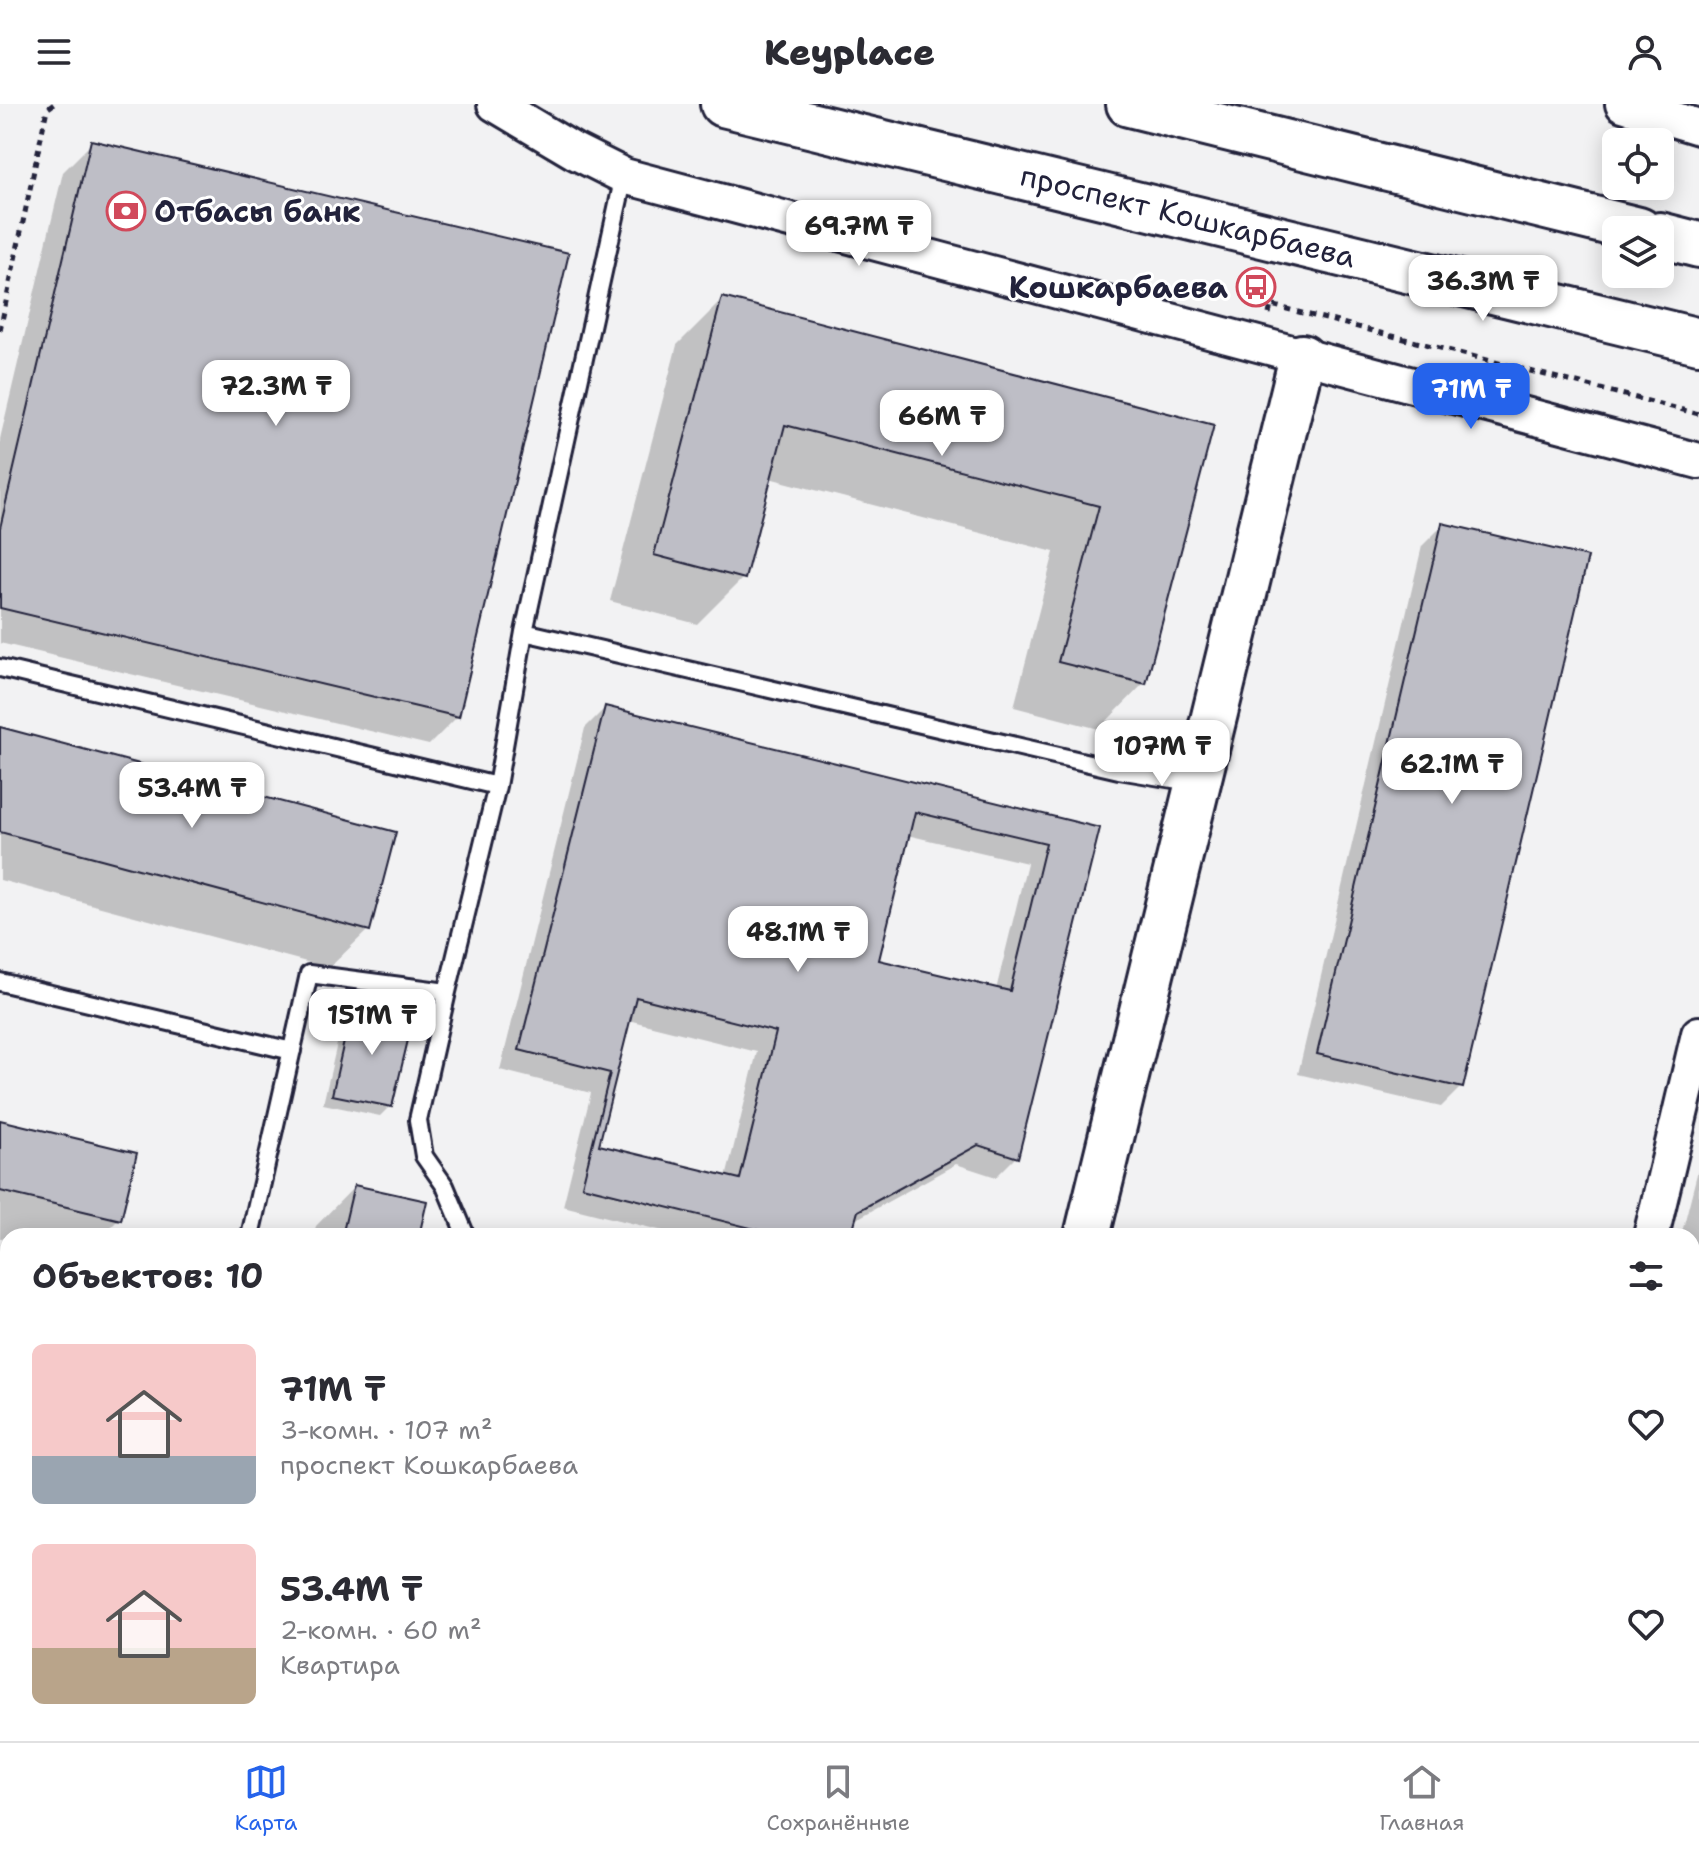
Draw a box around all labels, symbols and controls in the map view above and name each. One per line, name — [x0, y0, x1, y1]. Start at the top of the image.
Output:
text: Keyplace — [764, 28, 935, 77]
icon: menu — [32, 30, 76, 74]
icon: person — [1623, 30, 1667, 74]
map controls — [1602, 128, 1674, 288]
button: locate — [1602, 128, 1674, 200]
street label: проспект Кошкарбаева — [1016, 155, 1360, 278]
bank icon: Отбасы банк — [105, 190, 147, 232]
place label: Отбасы банк — [154, 191, 361, 232]
pin: 69.7M ₸ — [785, 200, 933, 268]
text: 69.7M ₸ — [804, 208, 914, 243]
button: layers — [1602, 216, 1674, 288]
pin: 36.3M ₸ — [1409, 255, 1557, 323]
text: 36.3M ₸ — [1427, 263, 1539, 298]
bus stop icon: Кошкарбаева — [1235, 266, 1277, 308]
place label: Кошкарбаева — [1009, 267, 1228, 308]
pin: 72.3M ₸ — [202, 360, 350, 428]
pin: 71M ₸ — [1415, 363, 1527, 431]
text: 72.3M ₸ — [220, 368, 332, 403]
text: 71M ₸ — [1431, 371, 1511, 406]
pin: 66M ₸ — [886, 390, 998, 458]
text: 66M ₸ — [898, 398, 986, 433]
pin: 107M ₸ — [1097, 720, 1227, 788]
text: 107M ₸ — [1113, 728, 1211, 763]
pin: 62.1M ₸ — [1378, 738, 1526, 806]
text: 62.1M ₸ — [1400, 746, 1504, 781]
pin: 53.4M ₸ — [118, 762, 266, 830]
text: 53.4M ₸ — [137, 770, 247, 805]
pin: 48.1M ₸ — [724, 906, 872, 974]
text: 48.1M ₸ — [746, 914, 850, 949]
pin: 151M ₸ — [307, 989, 437, 1057]
text: 151M ₸ — [327, 997, 417, 1032]
text: Объектов: 10 — [32, 1253, 264, 1299]
icon: filters — [1624, 1254, 1668, 1298]
text: 71M ₸ — [280, 1366, 386, 1412]
icon: home — [96, 1376, 192, 1472]
icon: heart — [1624, 1402, 1668, 1446]
text: 3-комн. · 107 m² — [280, 1412, 493, 1447]
text: проспект Кошкарбаева — [280, 1447, 578, 1482]
text: 53.4M ₸ — [280, 1566, 423, 1612]
icon: home — [96, 1576, 192, 1672]
icon: heart — [1624, 1602, 1668, 1646]
text: 2-комн. · 60 m² — [280, 1612, 482, 1647]
text: Квартира — [280, 1647, 400, 1682]
tab: Карта — [235, 1760, 297, 1837]
tab: Сохранённые — [766, 1760, 910, 1837]
tab: Главная — [1379, 1760, 1465, 1837]

